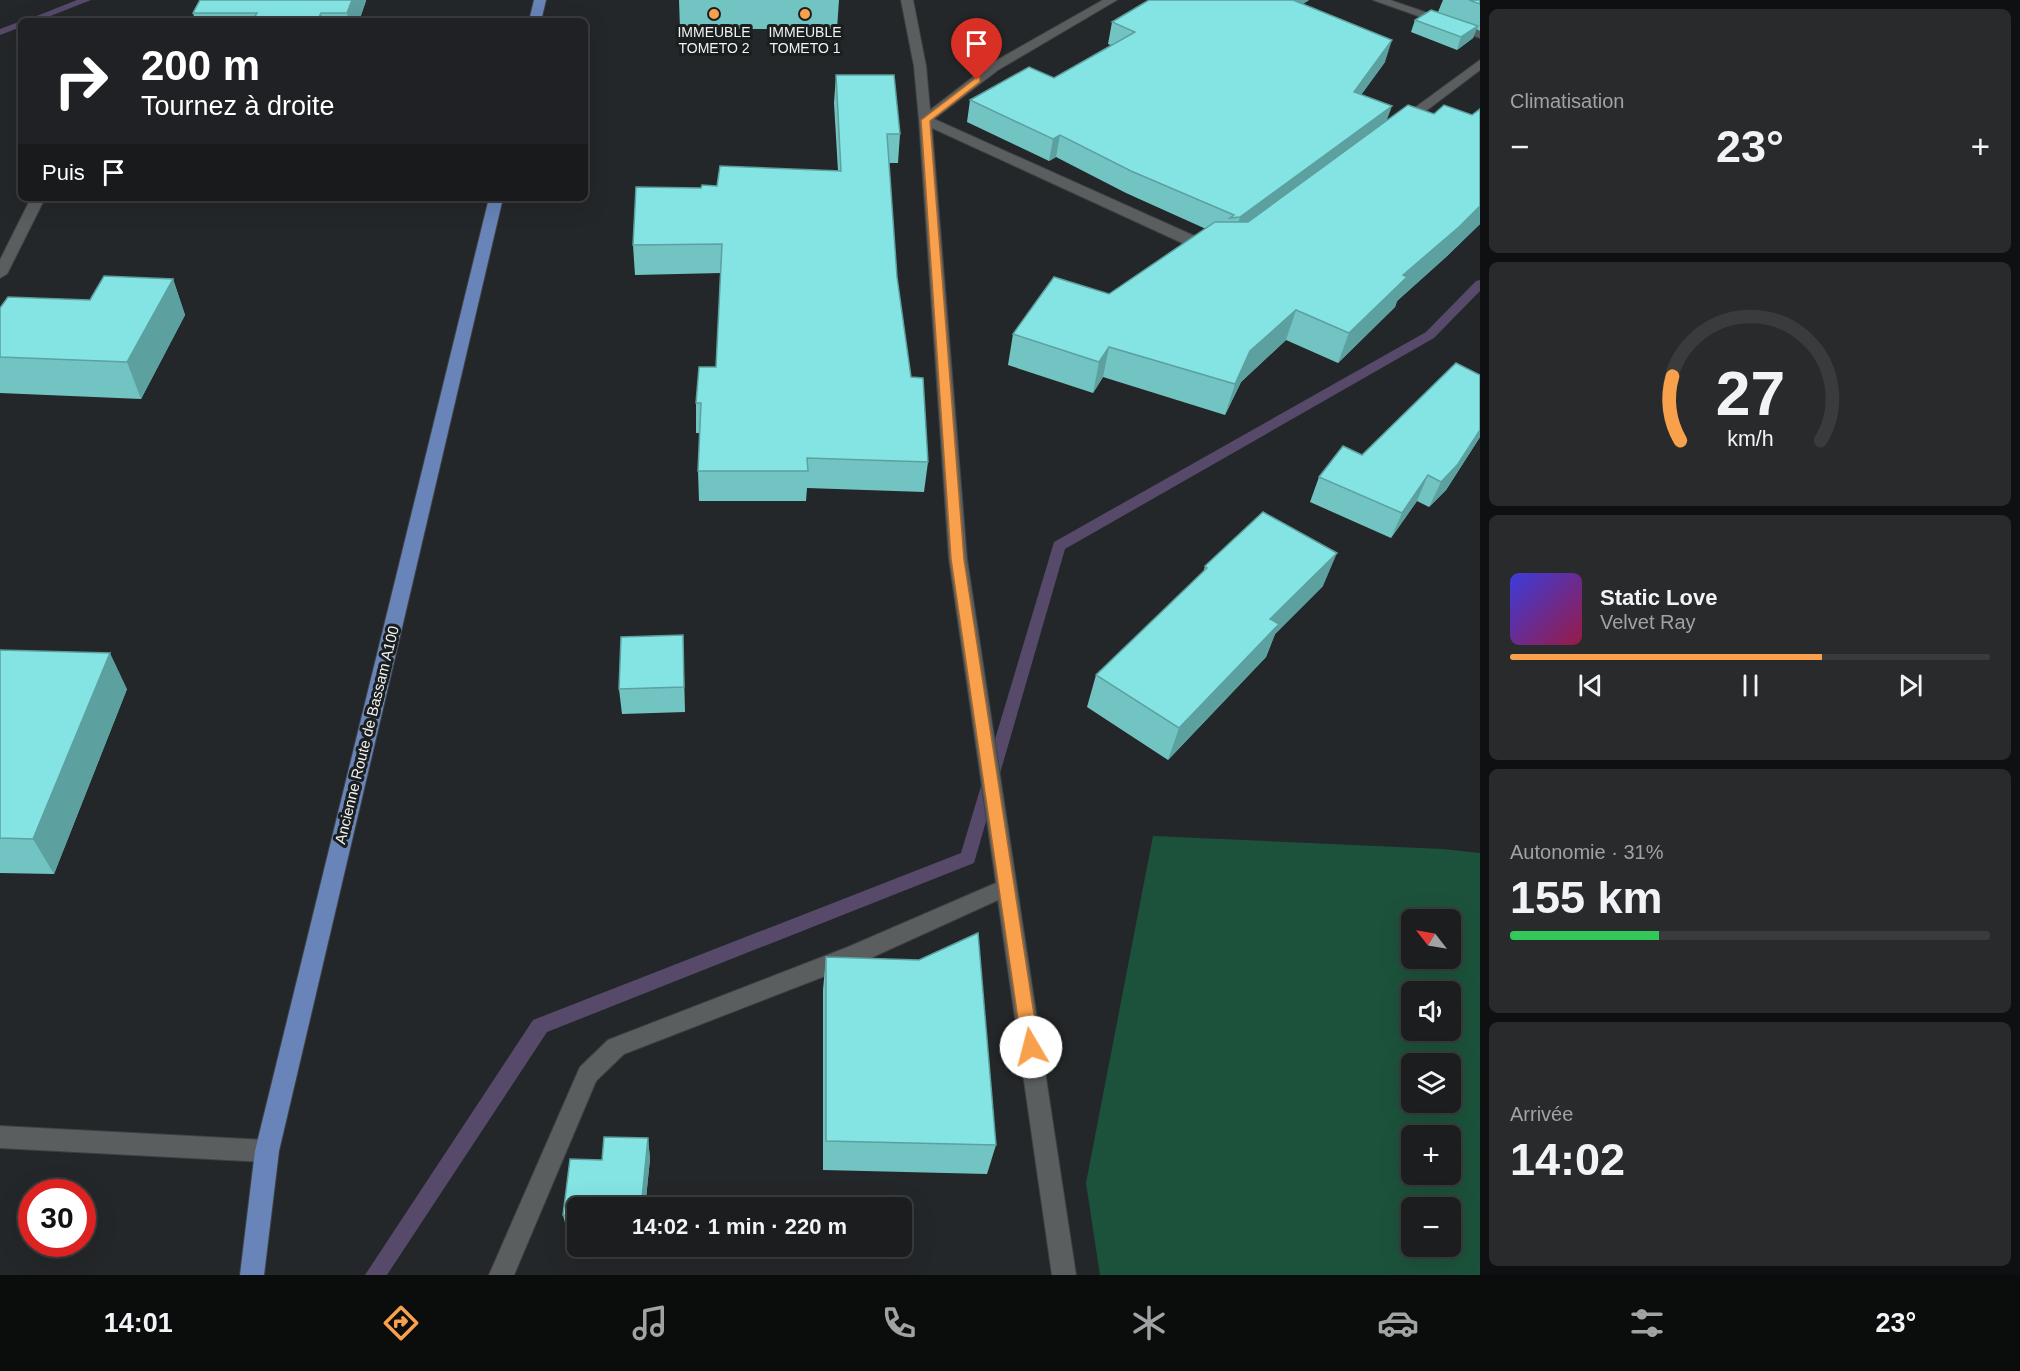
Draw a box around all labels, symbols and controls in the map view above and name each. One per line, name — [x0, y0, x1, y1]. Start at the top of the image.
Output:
marker: IMMEUBLE TOMETO 2 — [707, 7, 721, 21]
marker: IMMEUBLE TOMETO 1 — [798, 7, 812, 21]
pin — [951, 18, 1002, 80]
place label: IMMEUBLE TOMETO 2 — [677, 24, 751, 56]
place label: IMMEUBLE TOMETO 1 — [768, 24, 842, 56]
icon: arrive — [960, 27, 993, 60]
icon: right — [42, 42, 120, 120]
text: 200 m — [141, 42, 260, 89]
text: Climatisation — [1510, 90, 1624, 112]
text: Tournez à droite — [141, 91, 335, 121]
text: 23° — [1716, 121, 1784, 172]
text: − — [1510, 128, 1529, 165]
text: + — [1971, 128, 1990, 165]
icon: arrive — [97, 156, 130, 189]
text: Puis — [42, 160, 85, 185]
text: 27 — [1715, 359, 1785, 428]
text: km/h — [1727, 428, 1773, 452]
text: Static Love — [1600, 585, 1717, 610]
text: Velvet Ray — [1600, 611, 1696, 633]
street label: Ancienne Route de Bassam A100 — [331, 624, 402, 846]
icon: previous — [1574, 669, 1607, 702]
icon: pause — [1734, 669, 1767, 702]
icon: next — [1894, 669, 1927, 702]
text: Autonomie · 31% — [1510, 841, 1663, 863]
text: 155 km — [1510, 872, 1663, 923]
north arrow — [1401, 909, 1461, 969]
map controls — [1401, 909, 1461, 1257]
button: sound — [1401, 981, 1461, 1041]
position arrow — [999, 1015, 1063, 1079]
button: layers — [1401, 1053, 1461, 1113]
text: Arrivée — [1510, 1103, 1573, 1125]
button: + — [1401, 1125, 1461, 1185]
text: 14:02 — [1510, 1134, 1625, 1185]
speed limit sign: 30 — [18, 1179, 96, 1257]
button: − — [1401, 1197, 1461, 1257]
text: 14:02 · 1 min · 220 m — [632, 1214, 847, 1239]
icon: directions — [380, 1302, 422, 1344]
icon: music — [629, 1302, 671, 1344]
icon: phone — [878, 1302, 920, 1344]
icon: climate — [1128, 1302, 1170, 1344]
icon: car — [1377, 1302, 1419, 1344]
icon: filters — [1626, 1302, 1668, 1344]
text: 14:01 — [104, 1308, 173, 1338]
text: 23° — [1875, 1308, 1916, 1338]

